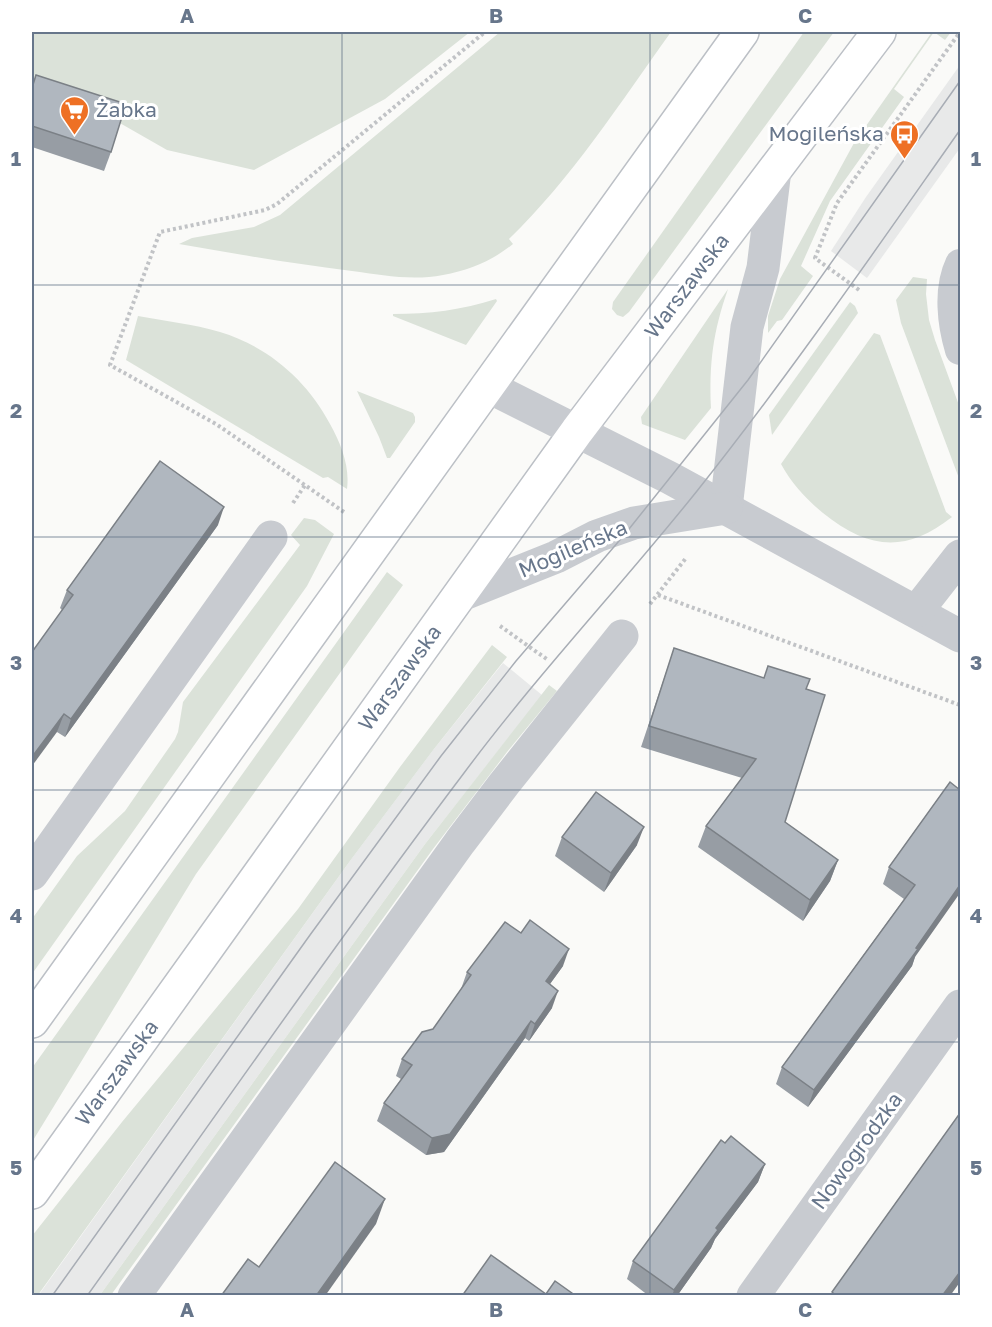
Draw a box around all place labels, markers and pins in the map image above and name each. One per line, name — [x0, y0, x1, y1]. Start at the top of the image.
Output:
supermarket icon: Żabka — [59, 94, 91, 136]
place label: Żabka — [96, 96, 157, 122]
bus stop icon: Mogileńska — [889, 118, 921, 160]
place label: Mogileńska — [769, 120, 884, 146]

